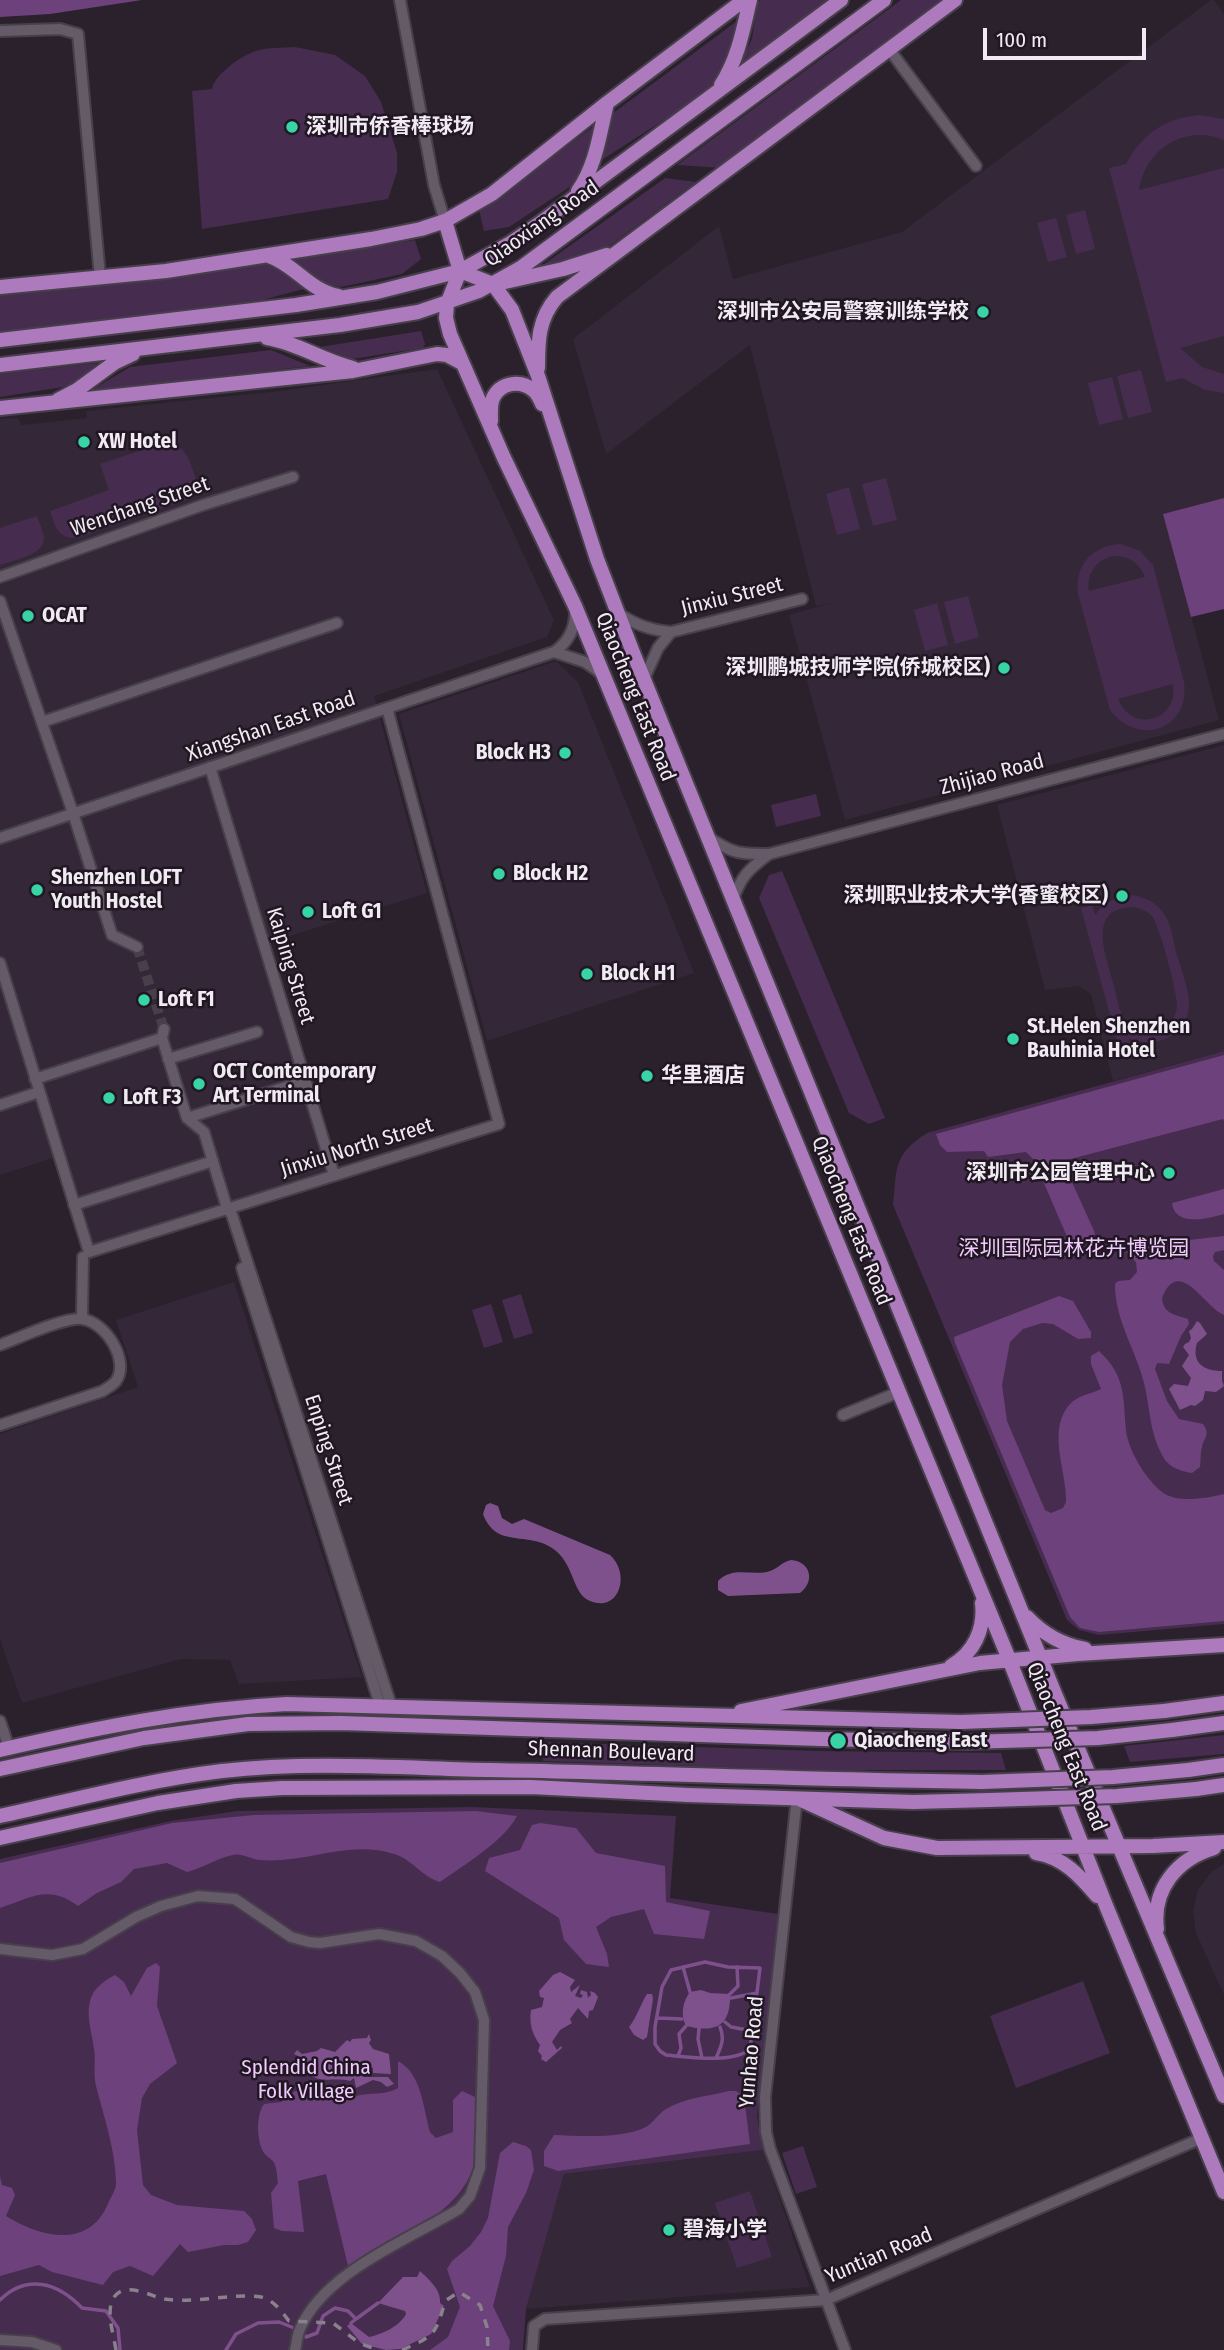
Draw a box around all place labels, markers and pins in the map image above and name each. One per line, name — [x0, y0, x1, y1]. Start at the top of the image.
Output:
place label: 深圳市侨香棒球场 — [306, 114, 474, 140]
marker: 深圳市侨香棒球场 — [284, 119, 300, 135]
place label: 深圳市公安局警察训练学校 — [717, 299, 969, 325]
marker: 深圳市公安局警察训练学校 — [975, 304, 991, 320]
place label: XW Hotel — [98, 429, 177, 455]
marker: XW Hotel — [76, 434, 92, 450]
place label: OCAT — [42, 603, 87, 629]
marker: OCAT — [20, 608, 36, 624]
place label: 深圳鹏城技师学院(侨城校区) — [725, 655, 990, 681]
marker: 深圳鹏城技师学院(侨城校区) — [996, 660, 1012, 676]
place label: Block H3 — [476, 740, 551, 766]
marker: Block H3 — [557, 745, 573, 761]
place label: Block H2 — [513, 861, 588, 887]
place label: Shenzhen LOFT Youth Hostel — [51, 865, 182, 915]
marker: Block H2 — [491, 866, 507, 882]
marker: Shenzhen LOFT Youth Hostel — [29, 882, 45, 898]
place label: 深圳职业技术大学(香蜜校区) — [843, 883, 1108, 909]
marker: 深圳职业技术大学(香蜜校区) — [1114, 888, 1130, 904]
place label: Loft G1 — [322, 899, 382, 925]
marker: Loft G1 — [300, 904, 316, 920]
place label: Block H1 — [601, 961, 675, 987]
marker: Block H1 — [579, 966, 595, 982]
place label: Loft F1 — [158, 987, 215, 1013]
marker: Loft F1 — [136, 992, 152, 1008]
place label: St.Helen Shenzhen Bauhinia Hotel — [1027, 1014, 1190, 1064]
marker: St.Helen Shenzhen Bauhinia Hotel — [1005, 1031, 1021, 1047]
place label: OCT Contemporary Art Terminal — [213, 1059, 376, 1109]
place label: 华里酒店 — [661, 1063, 745, 1089]
marker: 华里酒店 — [639, 1068, 655, 1084]
marker: OCT Contemporary Art Terminal — [191, 1076, 207, 1092]
place label: Loft F3 — [123, 1085, 181, 1111]
marker: Loft F3 — [101, 1090, 117, 1106]
place label: 深圳市公园管理中心 — [966, 1160, 1155, 1186]
marker: 深圳市公园管理中心 — [1161, 1165, 1177, 1181]
place label: Qiaocheng East — [854, 1728, 988, 1754]
marker: Qiaocheng East — [828, 1731, 848, 1751]
place label: 碧海小学 — [683, 2217, 767, 2243]
marker: 碧海小学 — [661, 2222, 677, 2238]

